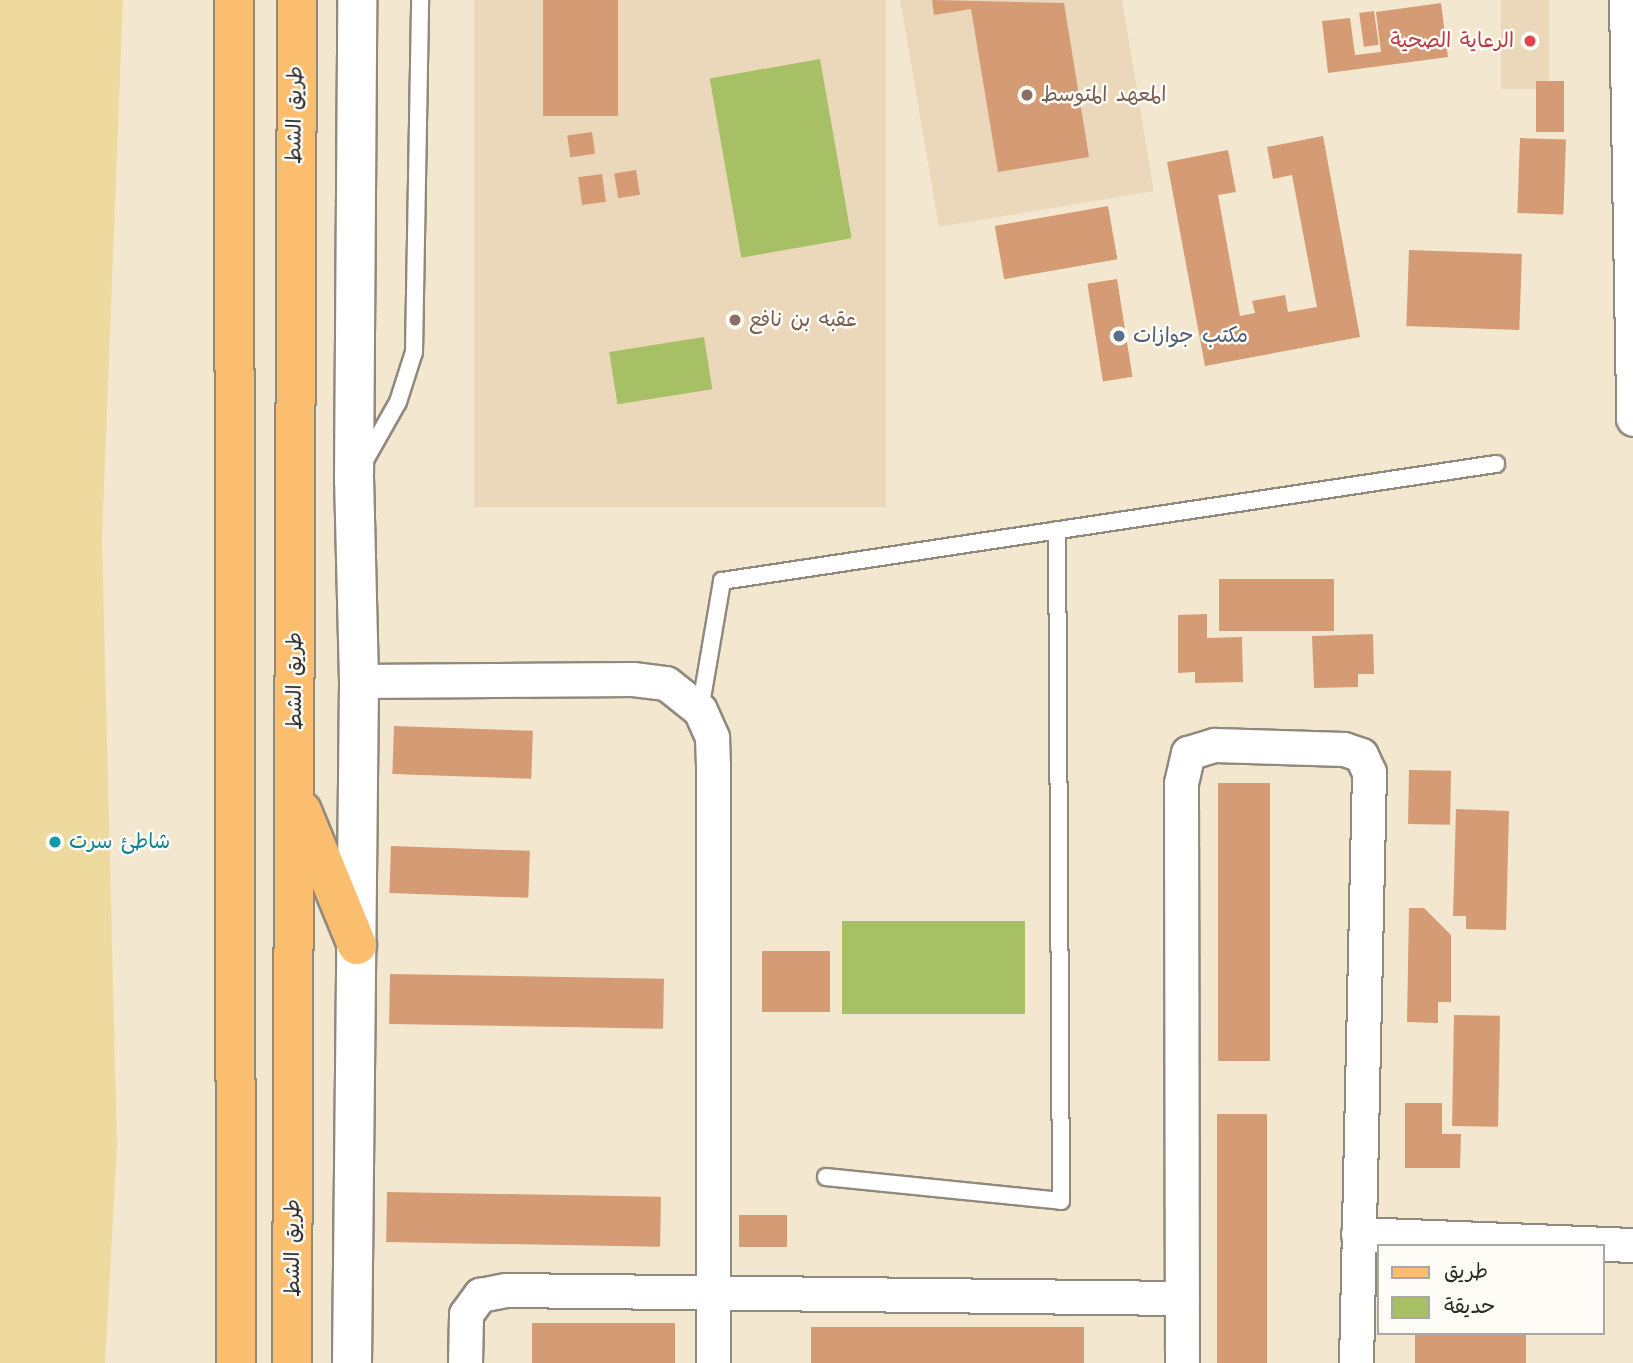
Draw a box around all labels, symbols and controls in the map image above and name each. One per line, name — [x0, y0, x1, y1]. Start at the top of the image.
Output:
place label: الرعاية الصحية — [1390, 28, 1514, 54]
marker: الرعاية الصحية — [1520, 31, 1540, 51]
street label: طريق الشط — [282, 66, 308, 164]
place label: المعهد المتوسط — [1041, 82, 1166, 108]
marker: المعهد المتوسط — [1019, 87, 1035, 103]
place label: عقبه بن نافع — [749, 307, 857, 333]
marker: عقبه بن نافع — [727, 312, 743, 328]
place label: مكتب جوازات — [1133, 323, 1248, 349]
marker: مكتب جوازات — [1111, 328, 1127, 344]
street label: طريق الشط — [282, 632, 308, 730]
place label: شاطئ سرت — [69, 829, 170, 855]
marker: شاطئ سرت — [47, 834, 63, 850]
street label: طريق الشط — [280, 1199, 306, 1297]
legend — [1378, 1244, 1605, 1335]
text: طريق — [1444, 1257, 1488, 1286]
text: حديقة — [1444, 1292, 1495, 1321]

